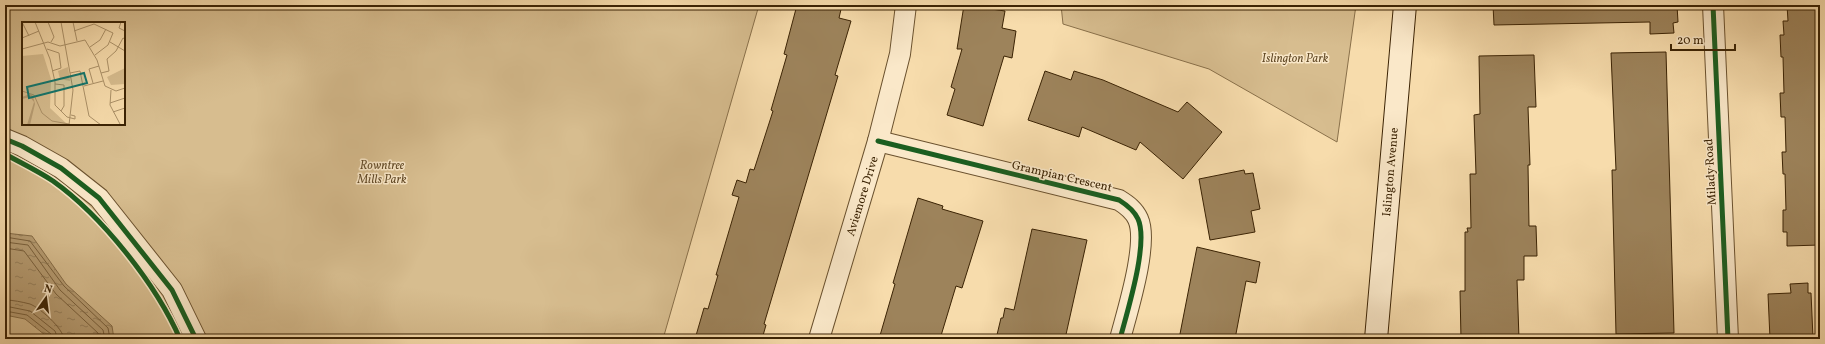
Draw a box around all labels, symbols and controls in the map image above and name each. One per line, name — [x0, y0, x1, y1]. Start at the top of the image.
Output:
inset map — [22, 22, 125, 125]
scale bar — [1671, 26, 1735, 52]
text: 20 m — [1677, 33, 1704, 49]
park label: Islington Park — [1262, 51, 1329, 67]
street label: Islington Avenue — [1379, 127, 1403, 217]
street label: Milady Road — [1701, 138, 1721, 206]
street label: Aviemore Drive — [843, 154, 883, 238]
park label: Rowntree Mills Park — [356, 158, 407, 188]
street label: Grampian Crescent — [1010, 158, 1114, 196]
north arrow — [26, 278, 66, 318]
text: N — [42, 282, 54, 298]

